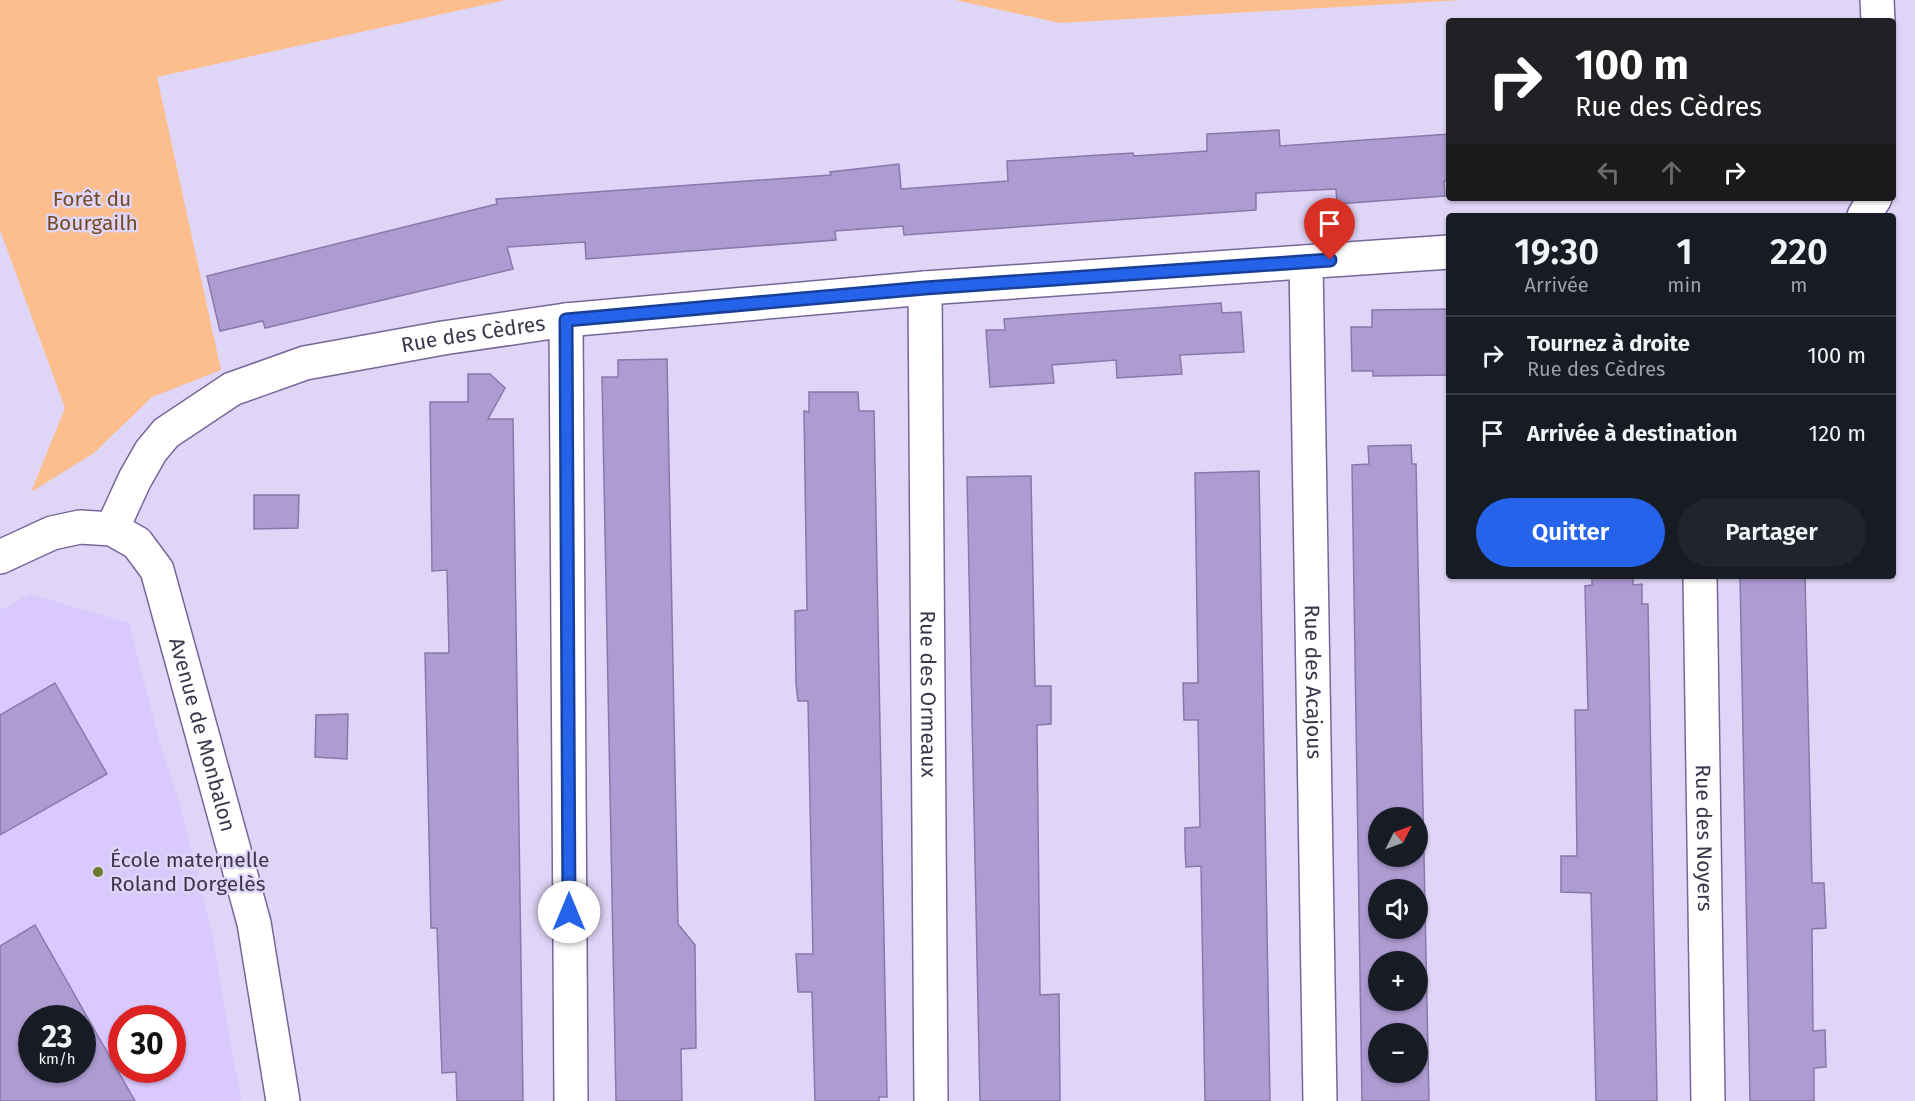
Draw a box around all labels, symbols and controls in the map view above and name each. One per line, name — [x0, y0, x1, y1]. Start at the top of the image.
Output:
text: 100 m — [1575, 40, 1689, 90]
icon: right — [1476, 42, 1554, 120]
text: Rue des Cèdres — [1575, 91, 1762, 123]
icon: left — [1592, 156, 1625, 189]
icon: ahead — [1655, 156, 1688, 189]
icon: right — [1718, 156, 1751, 189]
park label: Forêt du Bourgailh — [46, 186, 138, 236]
pin — [1304, 198, 1355, 260]
icon: arrive — [1313, 207, 1346, 240]
text: 19:30 — [1514, 230, 1599, 274]
text: 1 — [1676, 230, 1693, 274]
text: 220 — [1770, 230, 1828, 274]
text: Arrivée — [1525, 273, 1589, 297]
text: min — [1667, 273, 1702, 297]
text: m — [1790, 273, 1807, 297]
street label: Rue des Cèdres — [399, 310, 547, 358]
text: Tournez à droite — [1527, 330, 1690, 357]
icon: right — [1476, 339, 1509, 372]
text: 100 m — [1807, 342, 1866, 369]
text: Rue des Cèdres — [1527, 357, 1665, 381]
icon: arrive — [1476, 417, 1509, 450]
text: Arrivée à destination — [1527, 420, 1737, 447]
text: 120 m — [1809, 420, 1866, 447]
button: Quitter — [1476, 498, 1665, 567]
button: Partager — [1677, 498, 1866, 567]
street label: Rue des Acajous — [1299, 604, 1327, 760]
street label: Rue des Ormeaux — [914, 610, 942, 778]
street label: Avenue de Monbalon — [163, 635, 241, 835]
street label: Rue des Noyers — [1690, 764, 1718, 912]
north arrow — [1368, 807, 1428, 867]
map controls — [1368, 807, 1428, 1083]
place label: École maternelle Roland Dorgelès — [110, 847, 269, 897]
marker: École maternelle Roland Dorgelès — [91, 865, 105, 879]
button: sound — [1368, 879, 1428, 939]
position arrow — [537, 880, 601, 944]
button: + — [1368, 951, 1428, 1011]
speed limit sign: 30 — [108, 1005, 186, 1083]
text: 23 — [42, 1019, 72, 1055]
button: − — [1368, 1023, 1428, 1083]
text: km/h — [38, 1050, 76, 1068]

